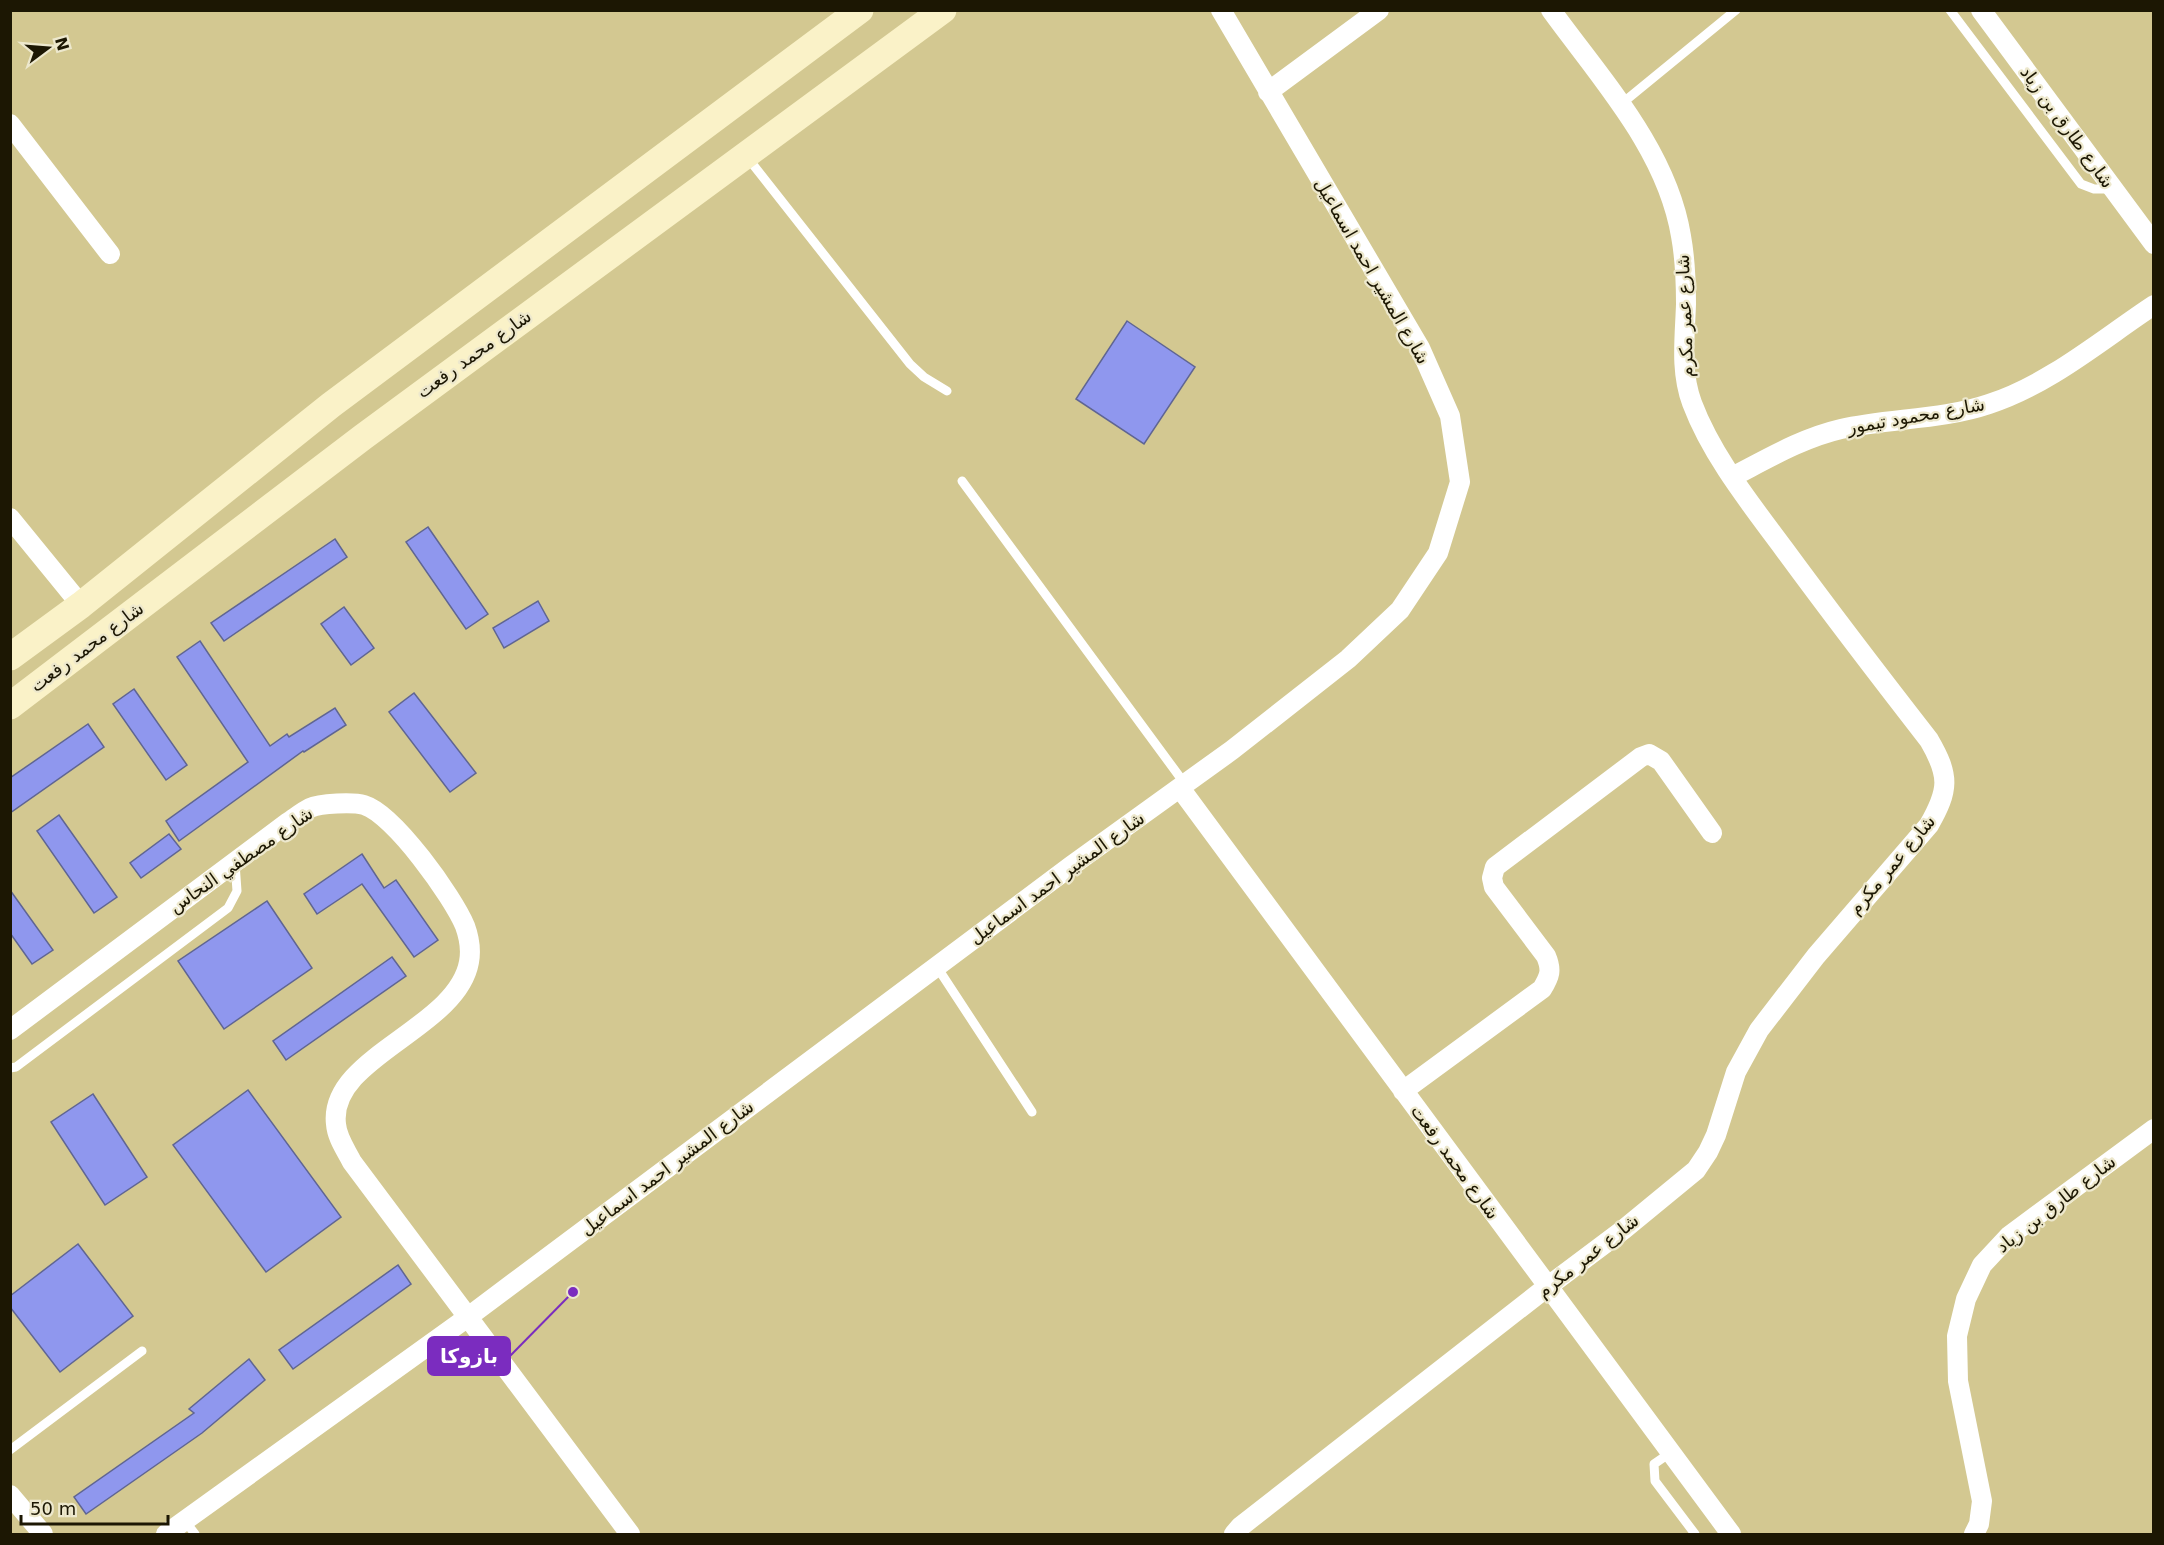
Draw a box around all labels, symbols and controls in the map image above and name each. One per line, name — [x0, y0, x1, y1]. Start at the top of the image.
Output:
north arrow — [18, 18, 78, 78]
text: N — [51, 35, 73, 53]
street label: شارع طارق بن زياد — [2015, 62, 2119, 192]
street label: شارع المشير احمد اسماعيل — [1310, 174, 1434, 368]
street label: شارع عمر مكرم — [1672, 254, 1698, 378]
street label: شارع محمد رفعت — [412, 305, 536, 403]
street label: شارع محمود تيمور — [1845, 393, 1986, 439]
street label: شارع محمد رفعت — [26, 597, 148, 697]
street label: شارع مصطفي النحاس — [165, 802, 317, 918]
street label: شارع المشير احمد اسماعيل — [965, 807, 1149, 949]
street label: شارع عمر مكرم — [1844, 811, 1940, 919]
street label: شارع المشير احمد اسماعيل — [576, 1096, 758, 1240]
street label: شارع محمد رفعت — [1406, 1100, 1504, 1224]
street label: شارع طارق بن زياد — [1992, 1151, 2120, 1257]
street label: شارع عمر مكرم — [1533, 1209, 1643, 1303]
callout: بازوكا — [428, 1337, 510, 1375]
text: بازوكا — [440, 1344, 498, 1368]
scale bar — [21, 1488, 168, 1526]
text: 50 m — [30, 1498, 76, 1519]

